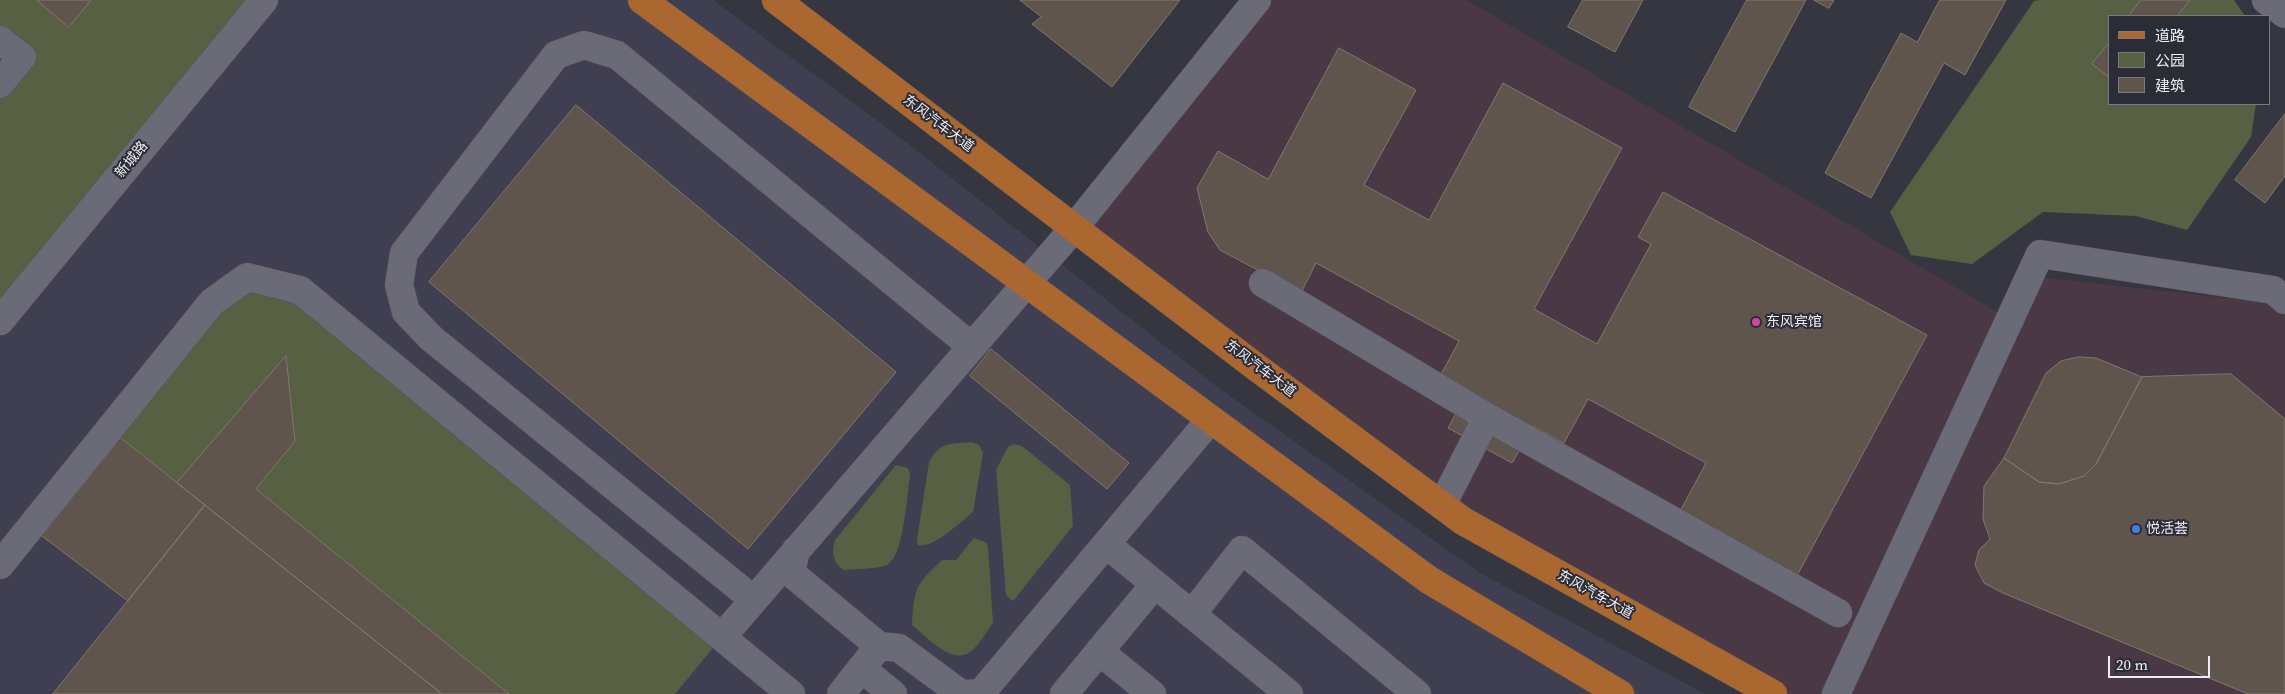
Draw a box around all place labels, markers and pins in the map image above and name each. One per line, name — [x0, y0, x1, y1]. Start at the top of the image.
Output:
place label: 东风宾馆 — [1766, 314, 1822, 330]
marker: 东风宾馆 — [1750, 316, 1762, 328]
place label: 悦活荟 — [2146, 521, 2188, 537]
marker: 悦活荟 — [2130, 523, 2142, 535]

